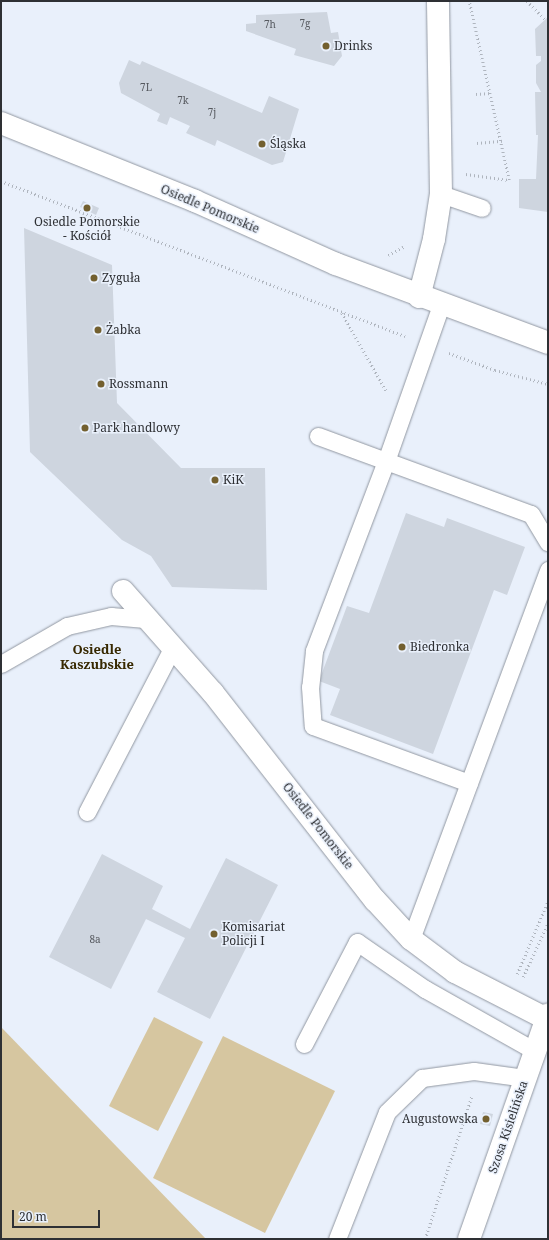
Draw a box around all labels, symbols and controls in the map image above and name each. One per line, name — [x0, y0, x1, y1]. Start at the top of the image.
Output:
house number: 7g — [300, 18, 310, 30]
house number: 7h — [264, 19, 276, 31]
place label: Drinks — [334, 39, 372, 53]
marker: Drinks — [321, 41, 331, 51]
house number: 7L — [140, 82, 152, 94]
house number: 7k — [177, 95, 189, 107]
house number: 7j — [208, 107, 216, 119]
place label: Śląska — [270, 137, 306, 151]
marker: Śląska — [257, 139, 267, 149]
street label: Osiedle Pomorskie — [158, 182, 262, 236]
marker: Osiedle Pomorskie - Kościół — [82, 203, 92, 213]
place label: Osiedle Pomorskie - Kościół — [34, 215, 140, 243]
place label: Zyguła — [102, 271, 141, 285]
marker: Zyguła — [89, 273, 99, 283]
place label: Żabka — [106, 323, 141, 337]
marker: Żabka — [93, 325, 103, 335]
place label: Rossmann — [109, 377, 168, 391]
marker: Rossmann — [96, 379, 106, 389]
place label: Park handlowy — [93, 421, 180, 435]
marker: Park handlowy — [80, 423, 90, 433]
place label: KiK — [223, 473, 244, 487]
marker: KiK — [210, 475, 220, 485]
place label: Biedronka — [410, 640, 470, 654]
district label: Osiedle Kaszubskie — [60, 642, 134, 673]
marker: Biedronka — [397, 642, 407, 652]
street label: Osiedle Pomorskie — [280, 780, 356, 872]
place label: Komisariat Policji I — [222, 920, 285, 948]
marker: Komisariat Policji I — [209, 929, 219, 939]
house number: 8a — [89, 934, 101, 946]
street label: Szosa Kisielińska — [485, 1079, 531, 1175]
place label: Augustowska — [402, 1112, 478, 1126]
marker: Augustowska — [481, 1114, 491, 1124]
scale bar — [14, 1202, 102, 1228]
text: 20 m — [19, 1208, 47, 1225]

